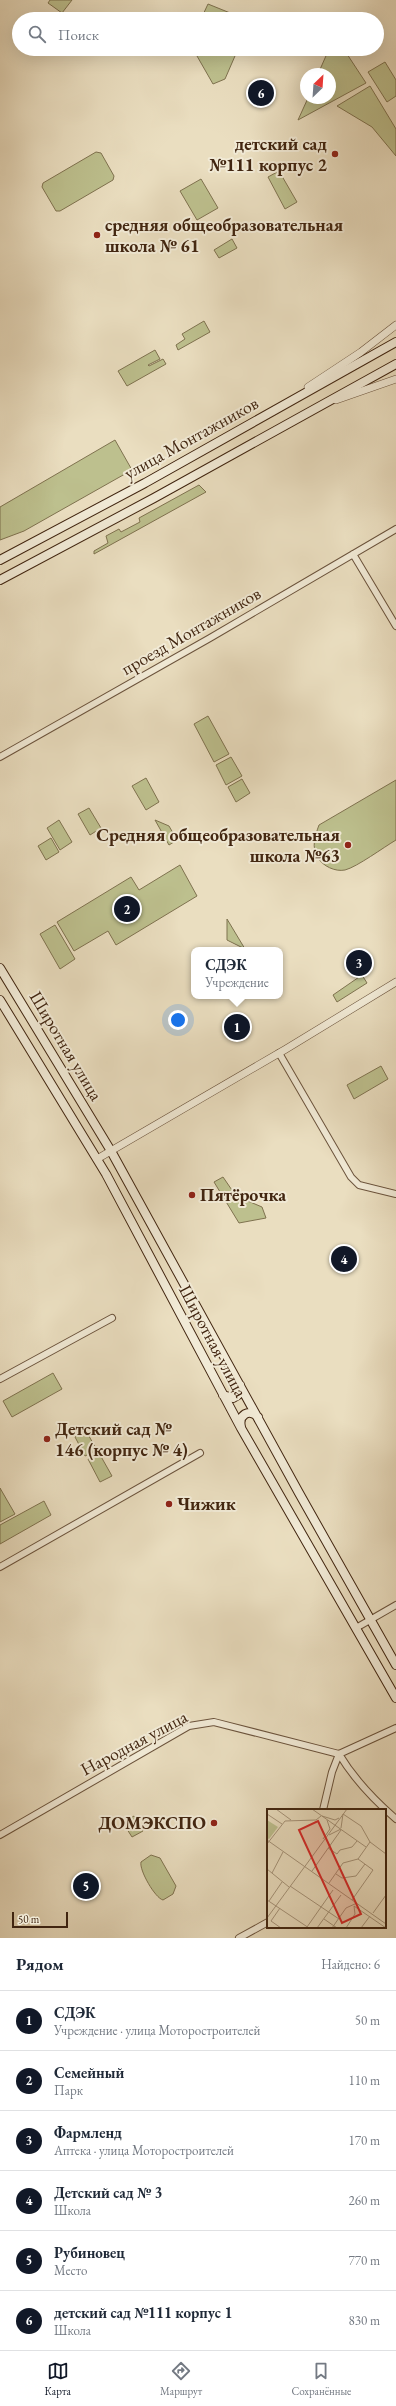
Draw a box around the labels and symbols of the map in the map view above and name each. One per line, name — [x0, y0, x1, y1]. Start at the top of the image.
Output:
north arrow — [300, 68, 336, 104]
pin: 6 — [248, 78, 274, 108]
place label: детский сад №111 корпус 2 — [210, 132, 327, 176]
marker: детский сад №111 корпус 2 — [330, 149, 340, 159]
place label: средняя общеобразовательная школа № 61 — [105, 213, 344, 257]
marker: средняя общеобразовательная школа № 61 — [92, 230, 102, 240]
street label: улица Монтажников — [119, 391, 262, 484]
street label: проезд Монтажников — [117, 581, 265, 680]
place label: Средняя общеобразовательная школа №63 — [96, 823, 340, 867]
marker: Средняя общеобразовательная школа №63 — [343, 840, 353, 850]
pin: 2 — [114, 894, 140, 924]
pin: 3 — [346, 948, 372, 978]
street label: Широтная улица — [25, 987, 109, 1106]
your location — [168, 1010, 188, 1030]
pin: 1 — [224, 1012, 250, 1042]
place label: Пятёрочка — [200, 1183, 286, 1206]
marker: Пятёрочка — [187, 1190, 197, 1200]
pin: 4 — [331, 1244, 357, 1274]
street label: Широтная улица — [174, 1281, 253, 1402]
place label: Детский сад № 146 (корпус № 4) — [55, 1417, 188, 1461]
marker: Детский сад № 146 (корпус № 4) — [42, 1434, 52, 1444]
place label: Чижик — [177, 1492, 236, 1515]
marker: Чижик — [164, 1499, 174, 1509]
street label: Народная улица — [76, 1704, 192, 1780]
inset map — [267, 1809, 386, 1928]
place label: ДОМЭКСПО — [98, 1811, 206, 1834]
marker: ДОМЭКСПО — [209, 1818, 219, 1828]
pin: 5 — [73, 1871, 99, 1901]
scale bar — [12, 1910, 68, 1929]

